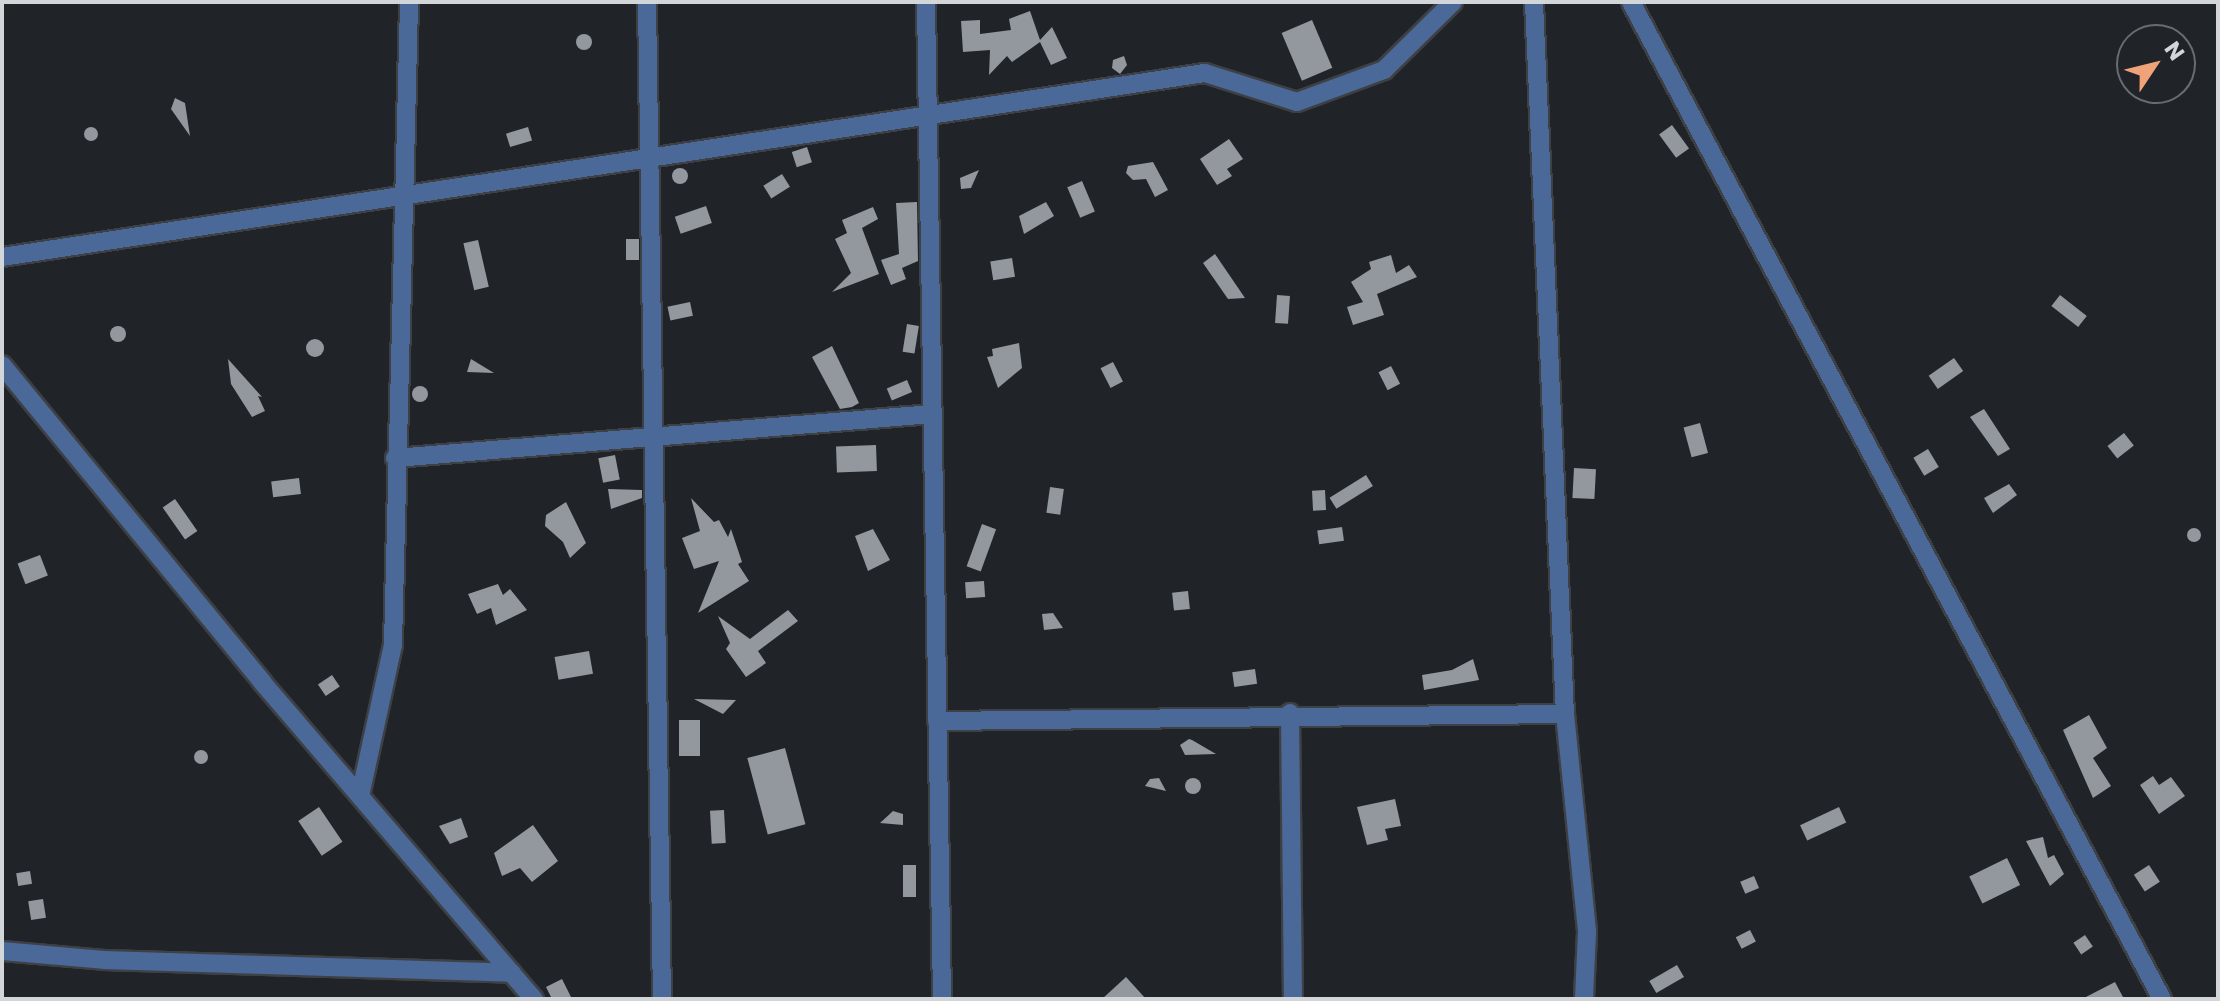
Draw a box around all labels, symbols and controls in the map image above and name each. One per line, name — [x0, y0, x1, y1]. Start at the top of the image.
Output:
north arrow — [2116, 24, 2196, 104]
text: N — [2157, 35, 2192, 67]

